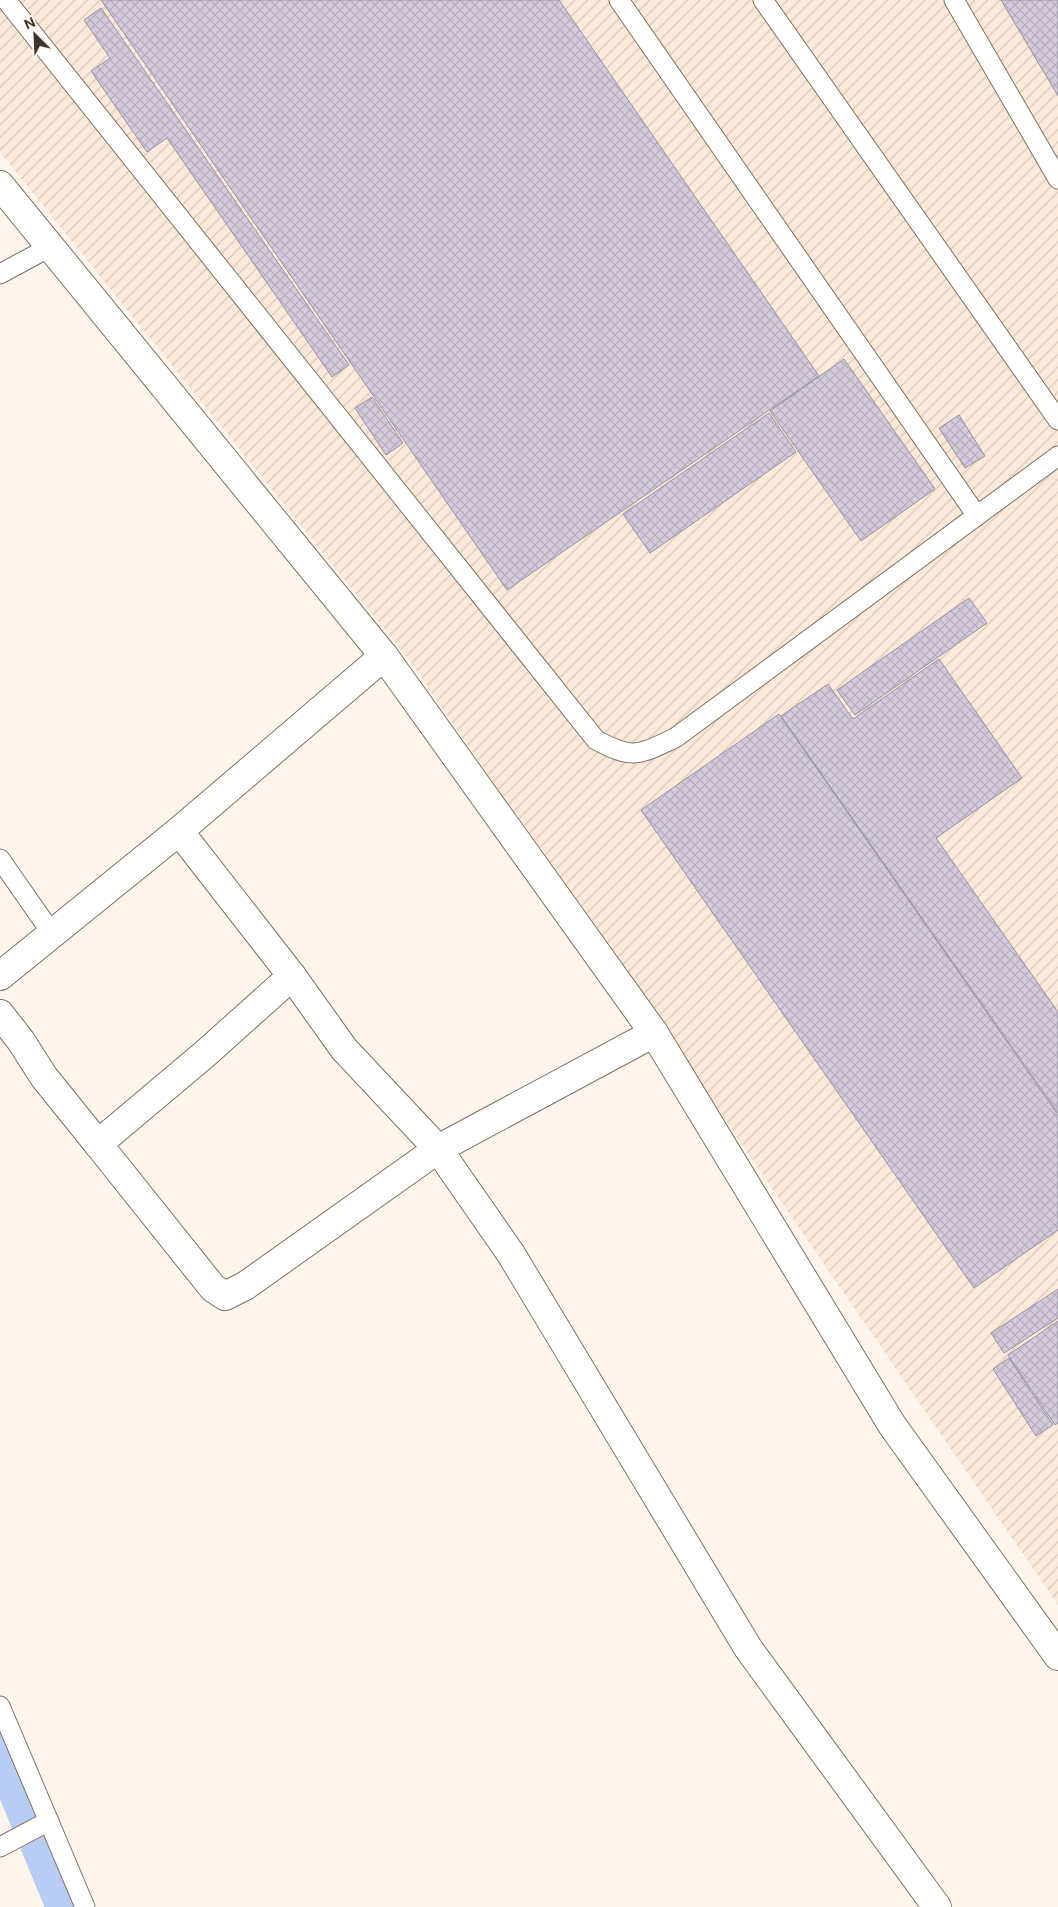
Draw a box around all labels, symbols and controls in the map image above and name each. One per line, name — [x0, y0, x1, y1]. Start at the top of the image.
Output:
north arrow — [10, 10, 60, 60]
text: N — [21, 13, 38, 33]

